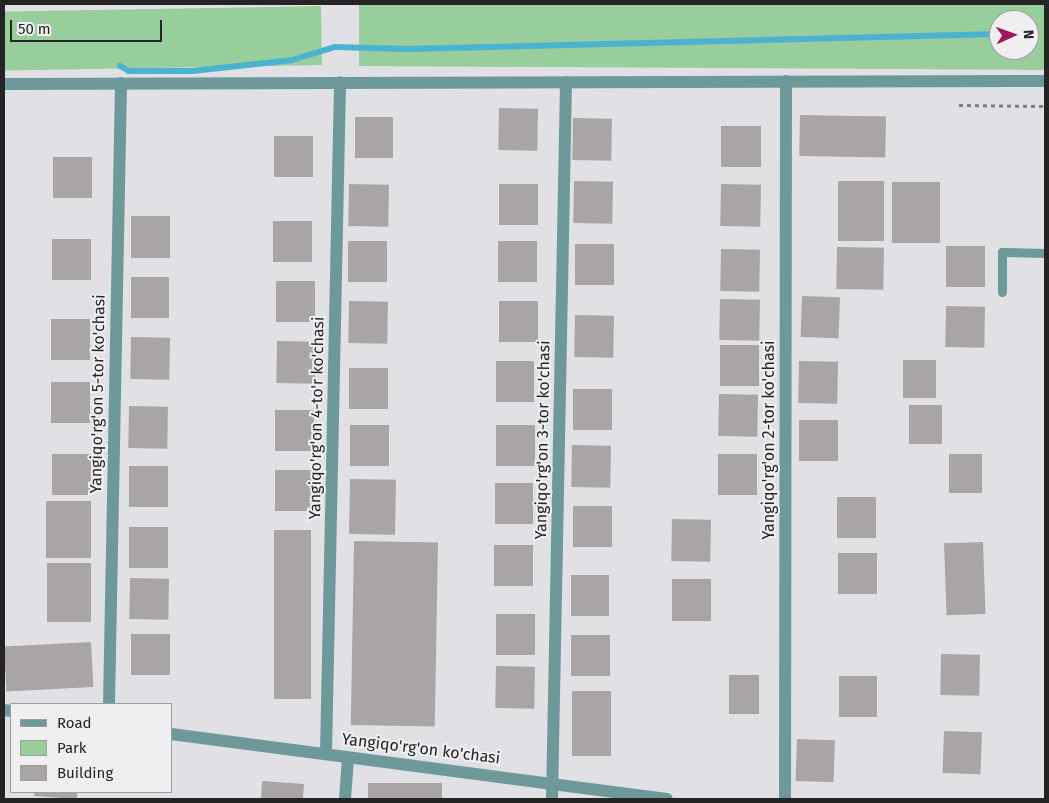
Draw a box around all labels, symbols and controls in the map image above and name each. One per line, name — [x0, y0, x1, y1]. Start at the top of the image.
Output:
scale bar — [12, 10, 165, 42]
north arrow — [989, 10, 1039, 60]
text: 50 m — [18, 20, 51, 38]
text: N — [1020, 30, 1037, 39]
street label: Yangiqo'rg'on 5-tor ko'chasi — [87, 294, 109, 494]
street label: Yangiqo'rg'on 4-to'r ko'chasi — [306, 316, 328, 520]
street label: Yangiqo'rg'on 3-tor ko'chasi — [532, 340, 554, 540]
street label: Yangiqo'rg'on 2-tor ko'chasi — [759, 341, 779, 539]
legend — [10, 703, 172, 793]
text: Road — [57, 714, 92, 732]
street label: Yangiqo'rg'on ko'chasi — [341, 730, 501, 768]
text: Park — [57, 739, 87, 757]
text: Building — [57, 764, 113, 782]

